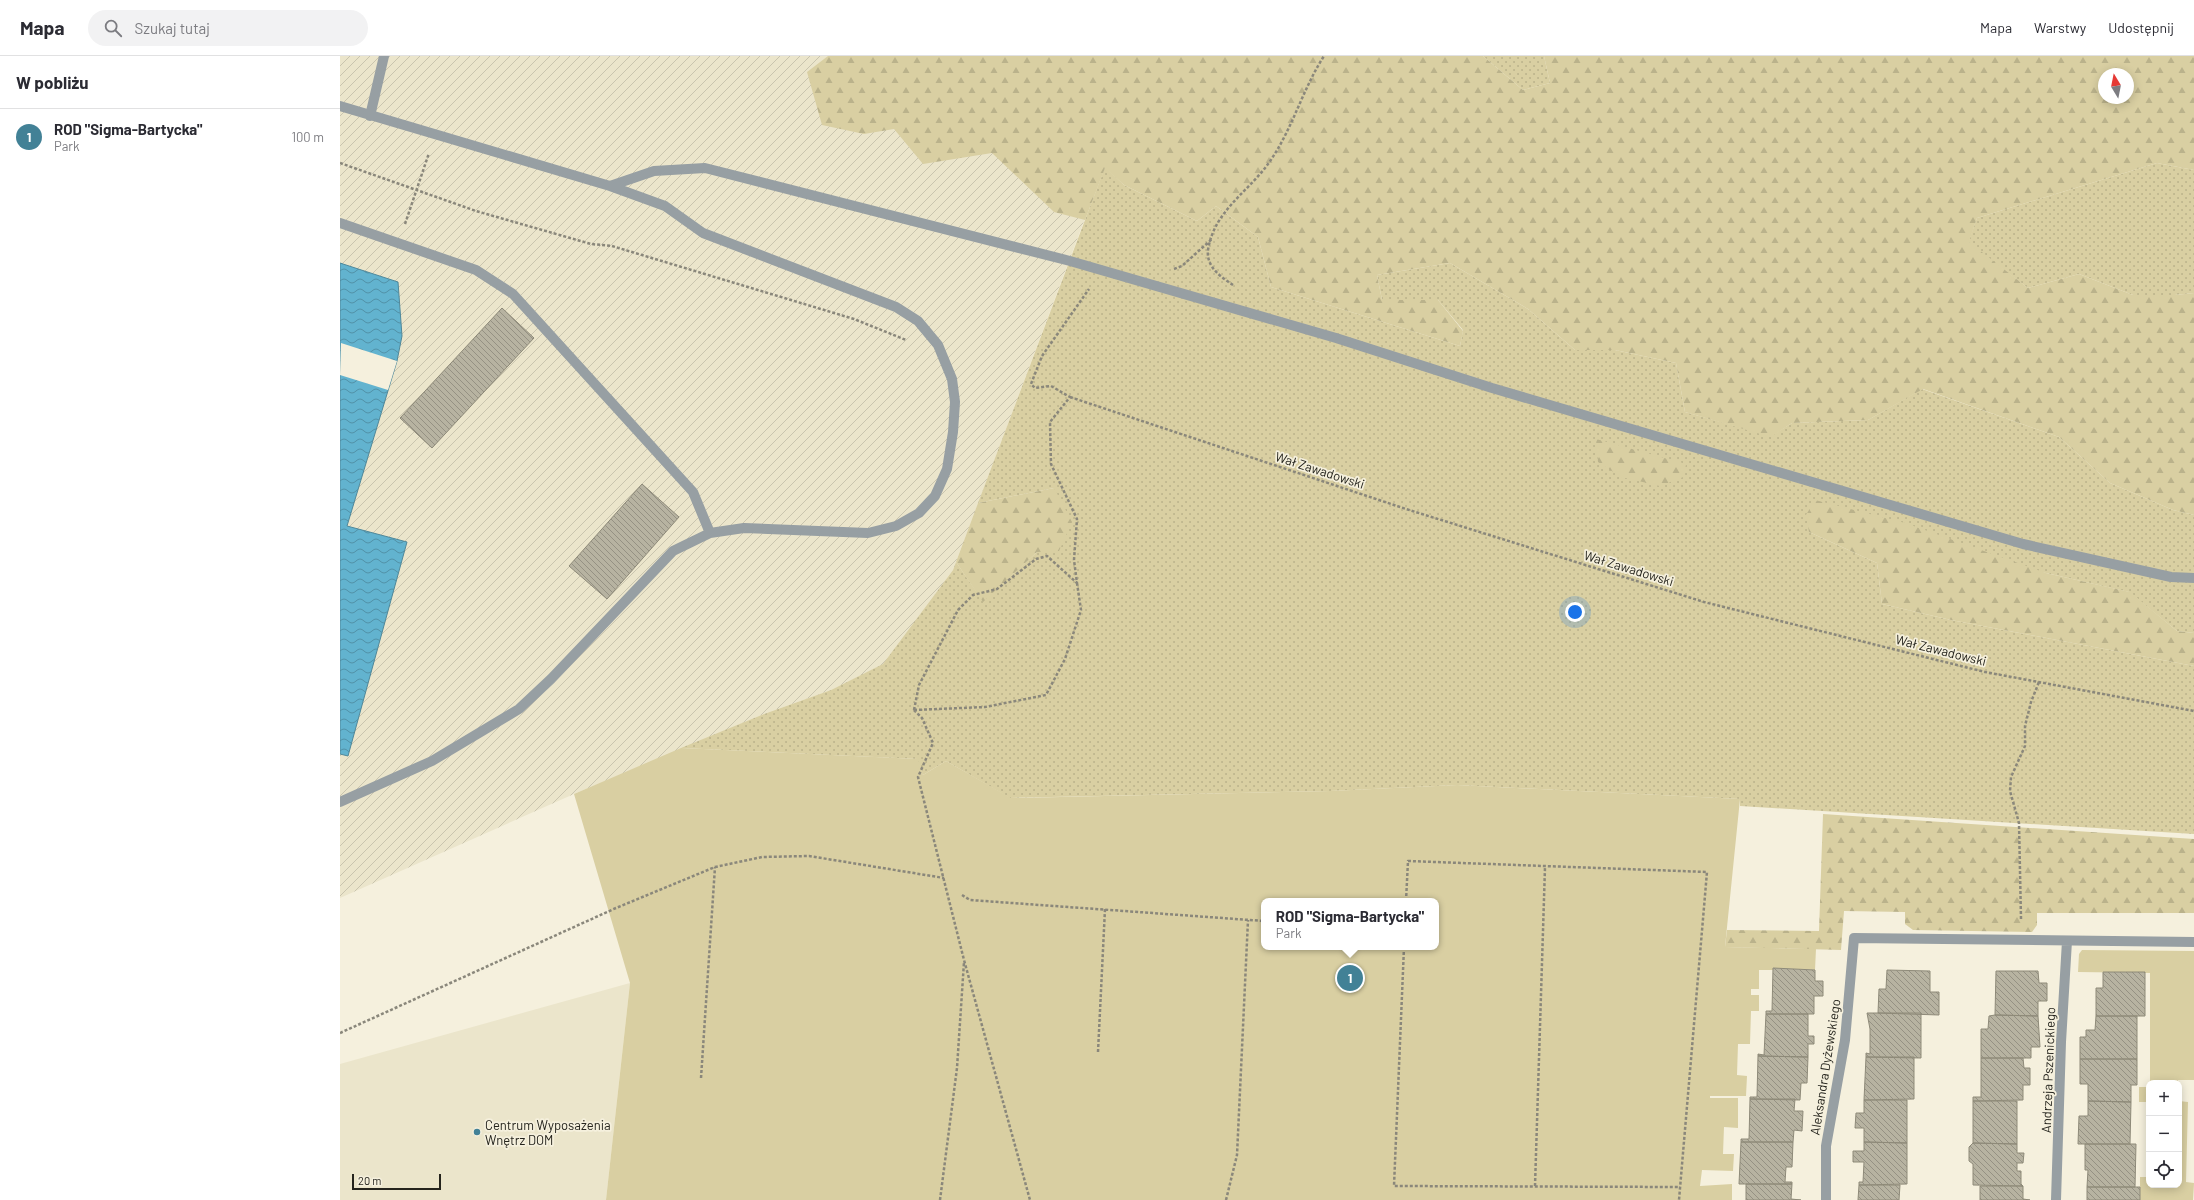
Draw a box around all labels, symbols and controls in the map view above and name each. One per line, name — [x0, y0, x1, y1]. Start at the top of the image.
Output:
search box — [88, 10, 368, 46]
text: Mapa — [20, 16, 64, 39]
icon: search — [102, 17, 124, 39]
text: Szukaj tutaj — [134, 19, 210, 37]
text: Mapa — [1980, 19, 2012, 36]
text: Warstwy — [2034, 19, 2086, 36]
text: Udostępnij — [2108, 19, 2174, 36]
north arrow — [2098, 68, 2134, 104]
text: W pobliżu — [16, 72, 89, 92]
text: ROD "Sigma-Bartycka" — [54, 120, 202, 138]
text: 1 — [27, 129, 31, 145]
text: 100 m — [291, 129, 324, 145]
text: Park — [54, 138, 80, 154]
street label: Wał Zawadowski — [1273, 448, 1367, 492]
street label: Wał Zawadowski — [1582, 547, 1676, 589]
your location — [1565, 602, 1585, 622]
street label: Wał Zawadowski — [1894, 631, 1988, 669]
popup — [1261, 898, 1439, 950]
text: ROD "Sigma-Bartycka" — [1276, 907, 1424, 925]
text: Park — [1276, 925, 1301, 941]
pin: 1 — [1337, 963, 1363, 993]
street label: Aleksandra Dyżewskiego — [1806, 998, 1844, 1136]
street label: Andrzeja Pszenickiego — [2038, 1007, 2058, 1133]
map controls — [2146, 1080, 2182, 1188]
button: + — [2146, 1080, 2182, 1116]
button: − — [2146, 1116, 2182, 1152]
place label: Centrum Wyposażenia Wnętrz DOM — [485, 1117, 611, 1148]
marker: Centrum Wyposażenia Wnętrz DOM — [472, 1127, 482, 1137]
button: locate — [2146, 1152, 2182, 1188]
scale bar — [352, 1172, 441, 1191]
text: 20 m — [358, 1174, 381, 1187]

